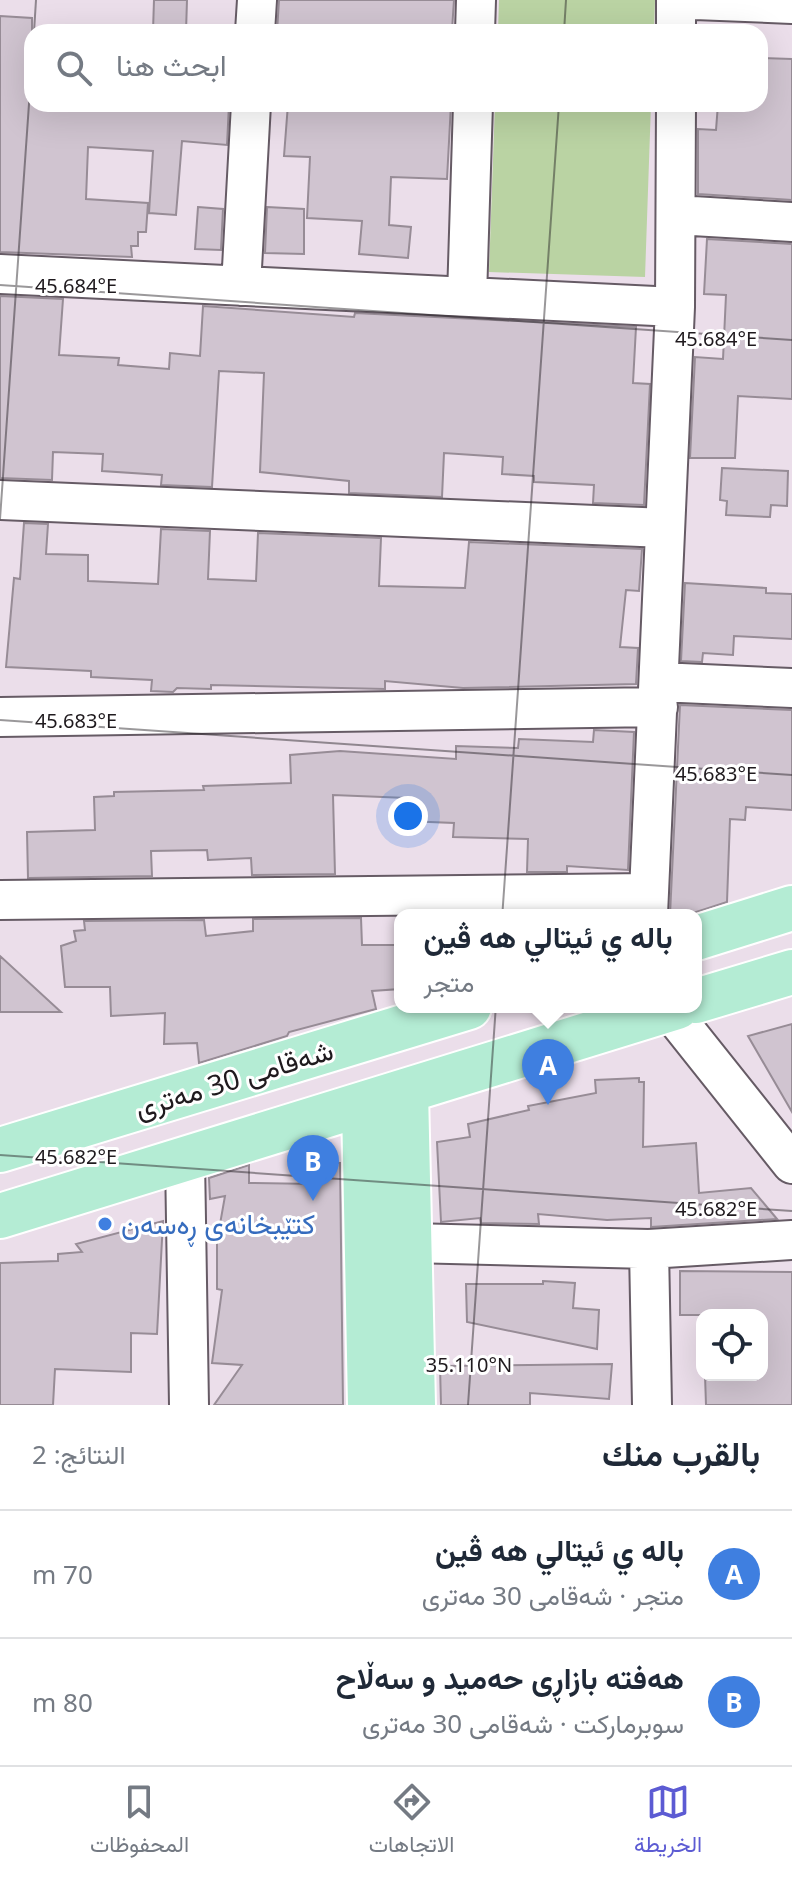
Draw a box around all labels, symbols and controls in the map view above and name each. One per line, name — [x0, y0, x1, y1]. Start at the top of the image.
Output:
search box — [24, 24, 768, 112]
text: ابحث هنا — [116, 44, 227, 85]
icon: search — [52, 46, 96, 90]
text: 45.684°E — [35, 272, 117, 299]
text: 45.684°E — [675, 325, 757, 352]
text: 45.683°E — [35, 707, 117, 734]
text: 45.683°E — [675, 760, 757, 787]
your location — [388, 796, 428, 836]
popup — [394, 909, 702, 1013]
text: باله ي ئيتالي هه ڤين — [423, 916, 673, 957]
text: متجر — [423, 964, 474, 1000]
street label: شەقامی 30 مەتری — [130, 1030, 338, 1126]
pin: A — [522, 1039, 574, 1105]
pin: B — [287, 1135, 339, 1201]
text: 45.682°E — [35, 1143, 117, 1170]
text: 45.682°E — [675, 1195, 757, 1222]
place label: کتێبخانەی ڕەسەن — [121, 1204, 315, 1247]
marker: کتێبخانەی ڕەسەن — [96, 1215, 114, 1233]
map controls — [696, 1309, 768, 1381]
button: locate — [696, 1309, 768, 1381]
text: 35.110°N — [426, 1351, 512, 1378]
text: بالقرب منك — [602, 1430, 760, 1476]
text: النتائج: 2 — [32, 1436, 126, 1472]
text: باله ي ئيتالي هه ڤين — [435, 1529, 684, 1570]
text: 70 m — [32, 1556, 93, 1592]
text: A — [725, 1556, 743, 1592]
text: متجر · شەقامی 30 مەتری — [422, 1577, 684, 1613]
text: هەفتە بازاڕی حەمید و سەڵاح — [336, 1657, 684, 1698]
text: 80 m — [32, 1684, 93, 1720]
text: B — [725, 1684, 743, 1720]
text: سوبرماركت · شەقامی 30 مەتری — [362, 1705, 684, 1741]
tab: المحفوظات — [90, 1780, 189, 1864]
tab: الاتجاهات — [369, 1780, 454, 1864]
tab: الخريطة — [634, 1780, 702, 1864]

